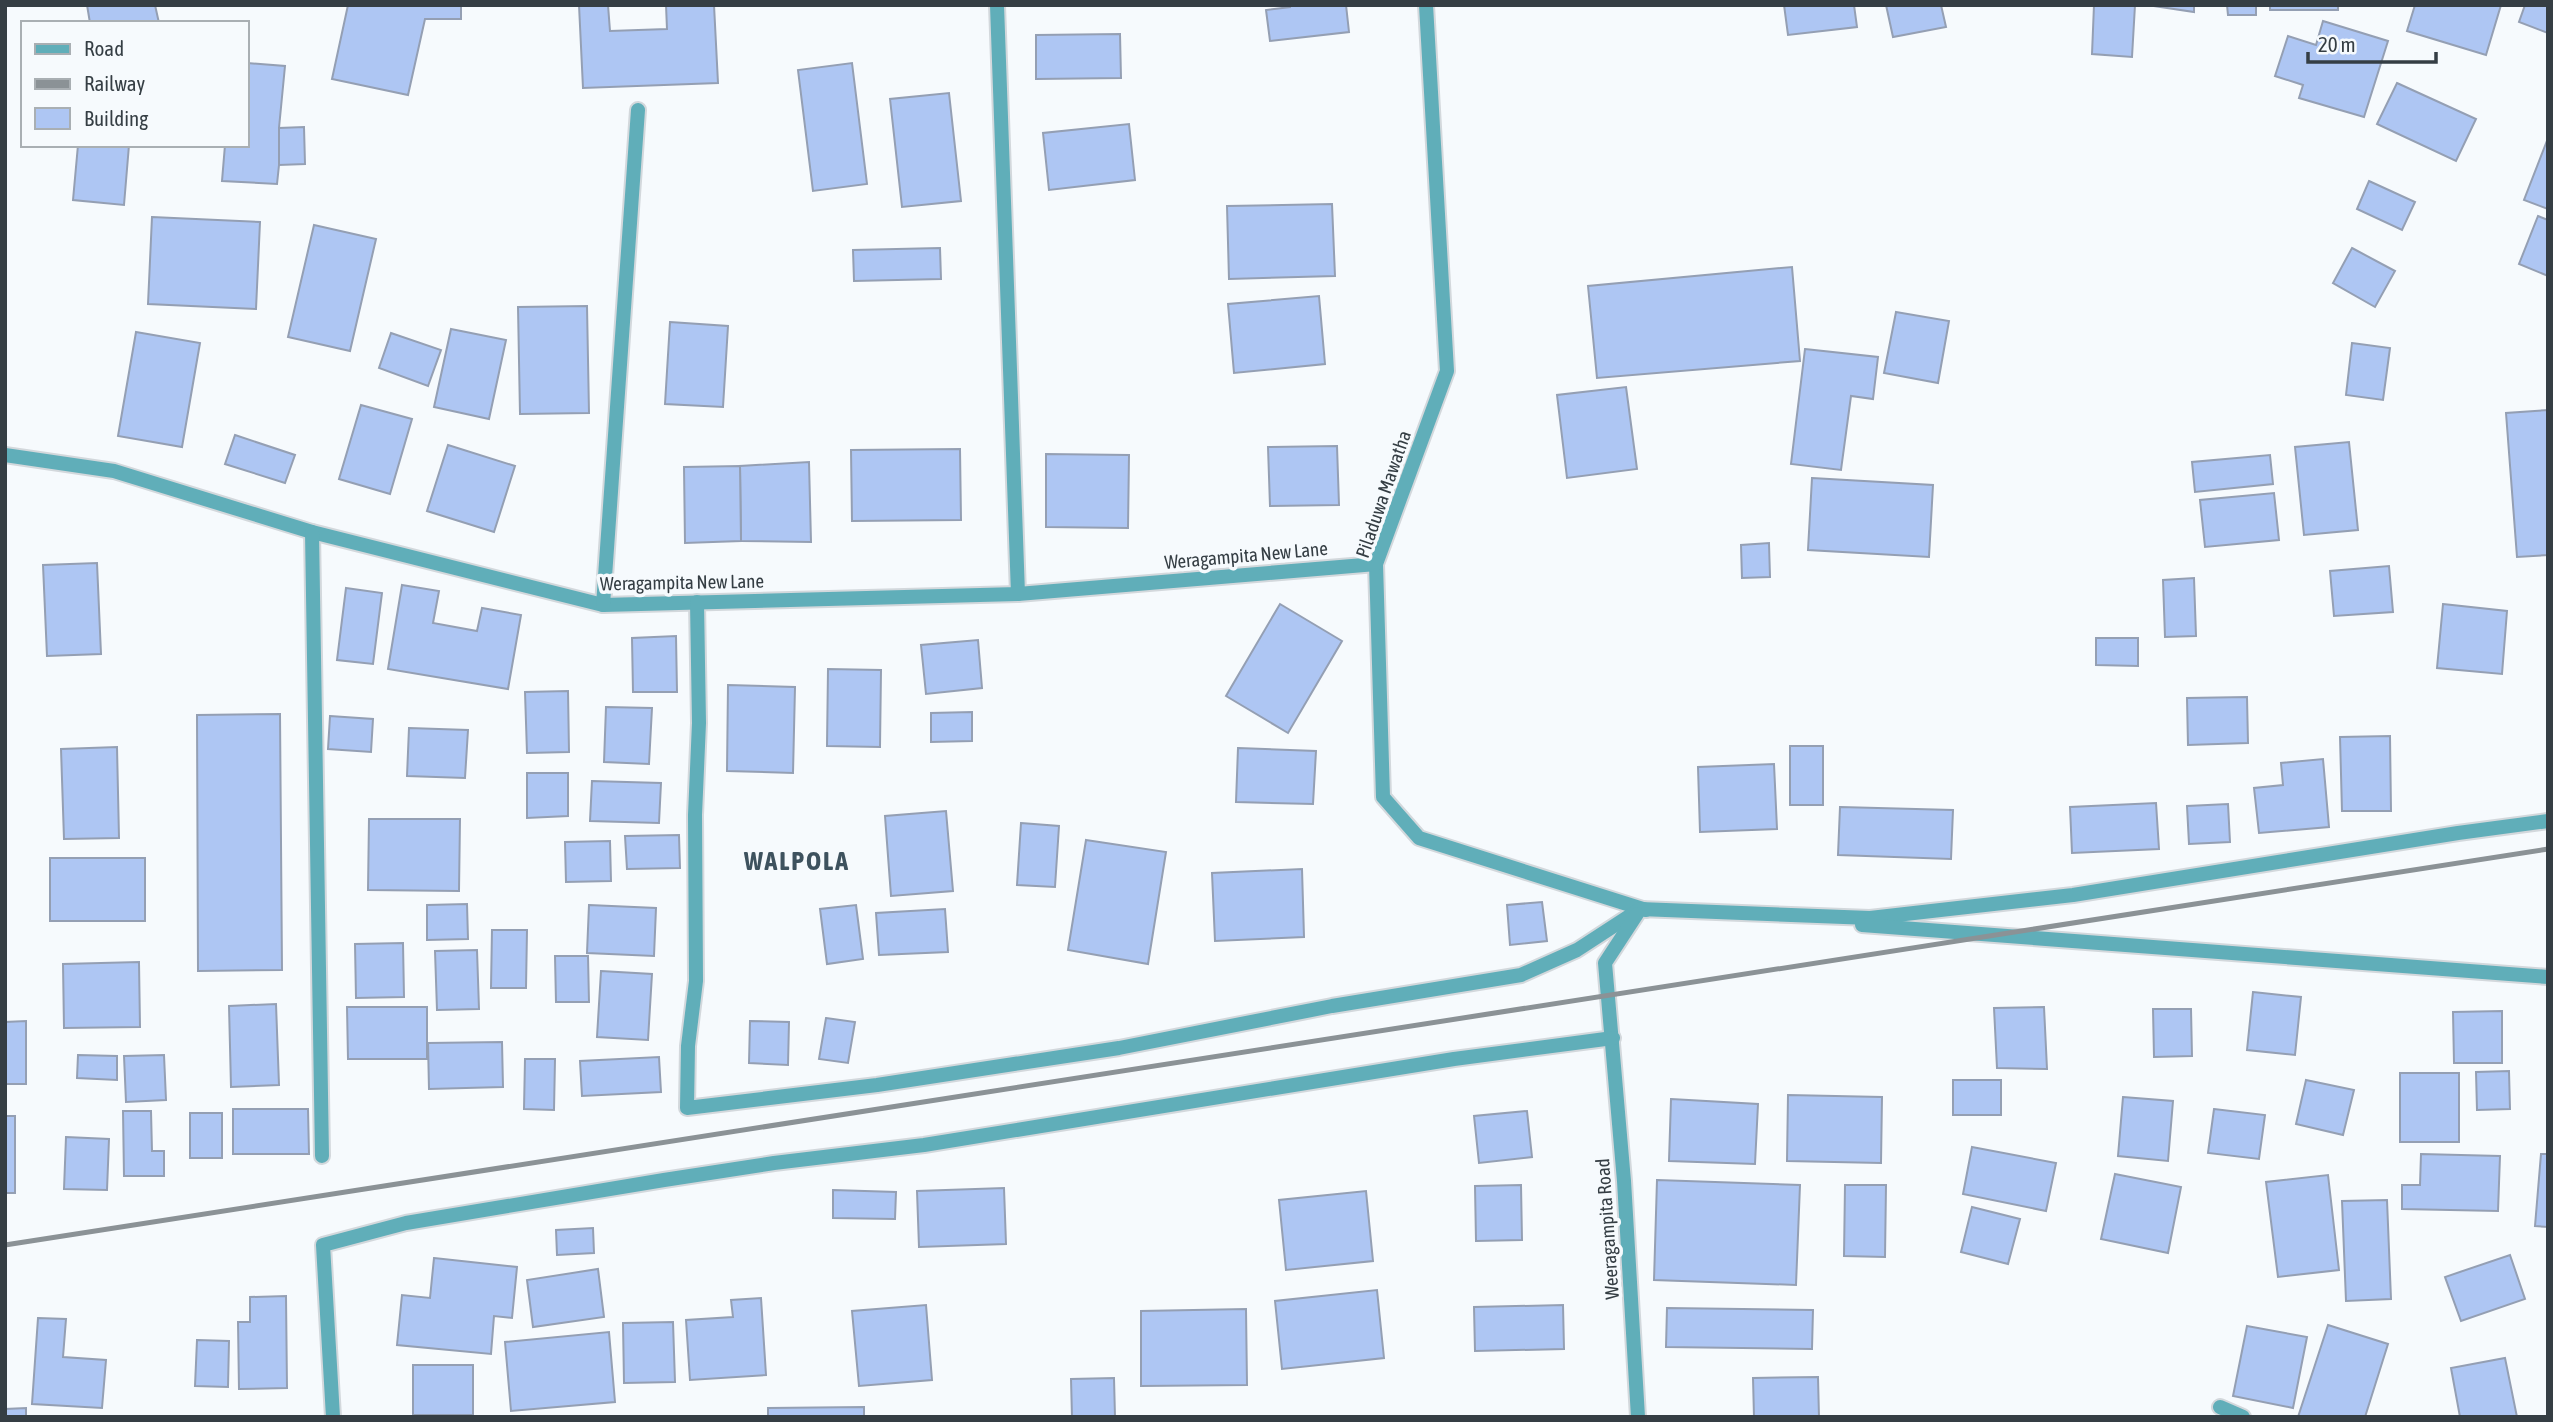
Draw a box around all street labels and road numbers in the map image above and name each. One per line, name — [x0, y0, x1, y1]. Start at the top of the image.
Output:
street label: Piladuwa Mawatha — [1351, 428, 1415, 560]
street label: Weragampita New Lane — [1163, 537, 1329, 573]
street label: Weragampita New Lane — [600, 570, 764, 594]
street label: Weeragampita Road — [1591, 1158, 1623, 1300]

